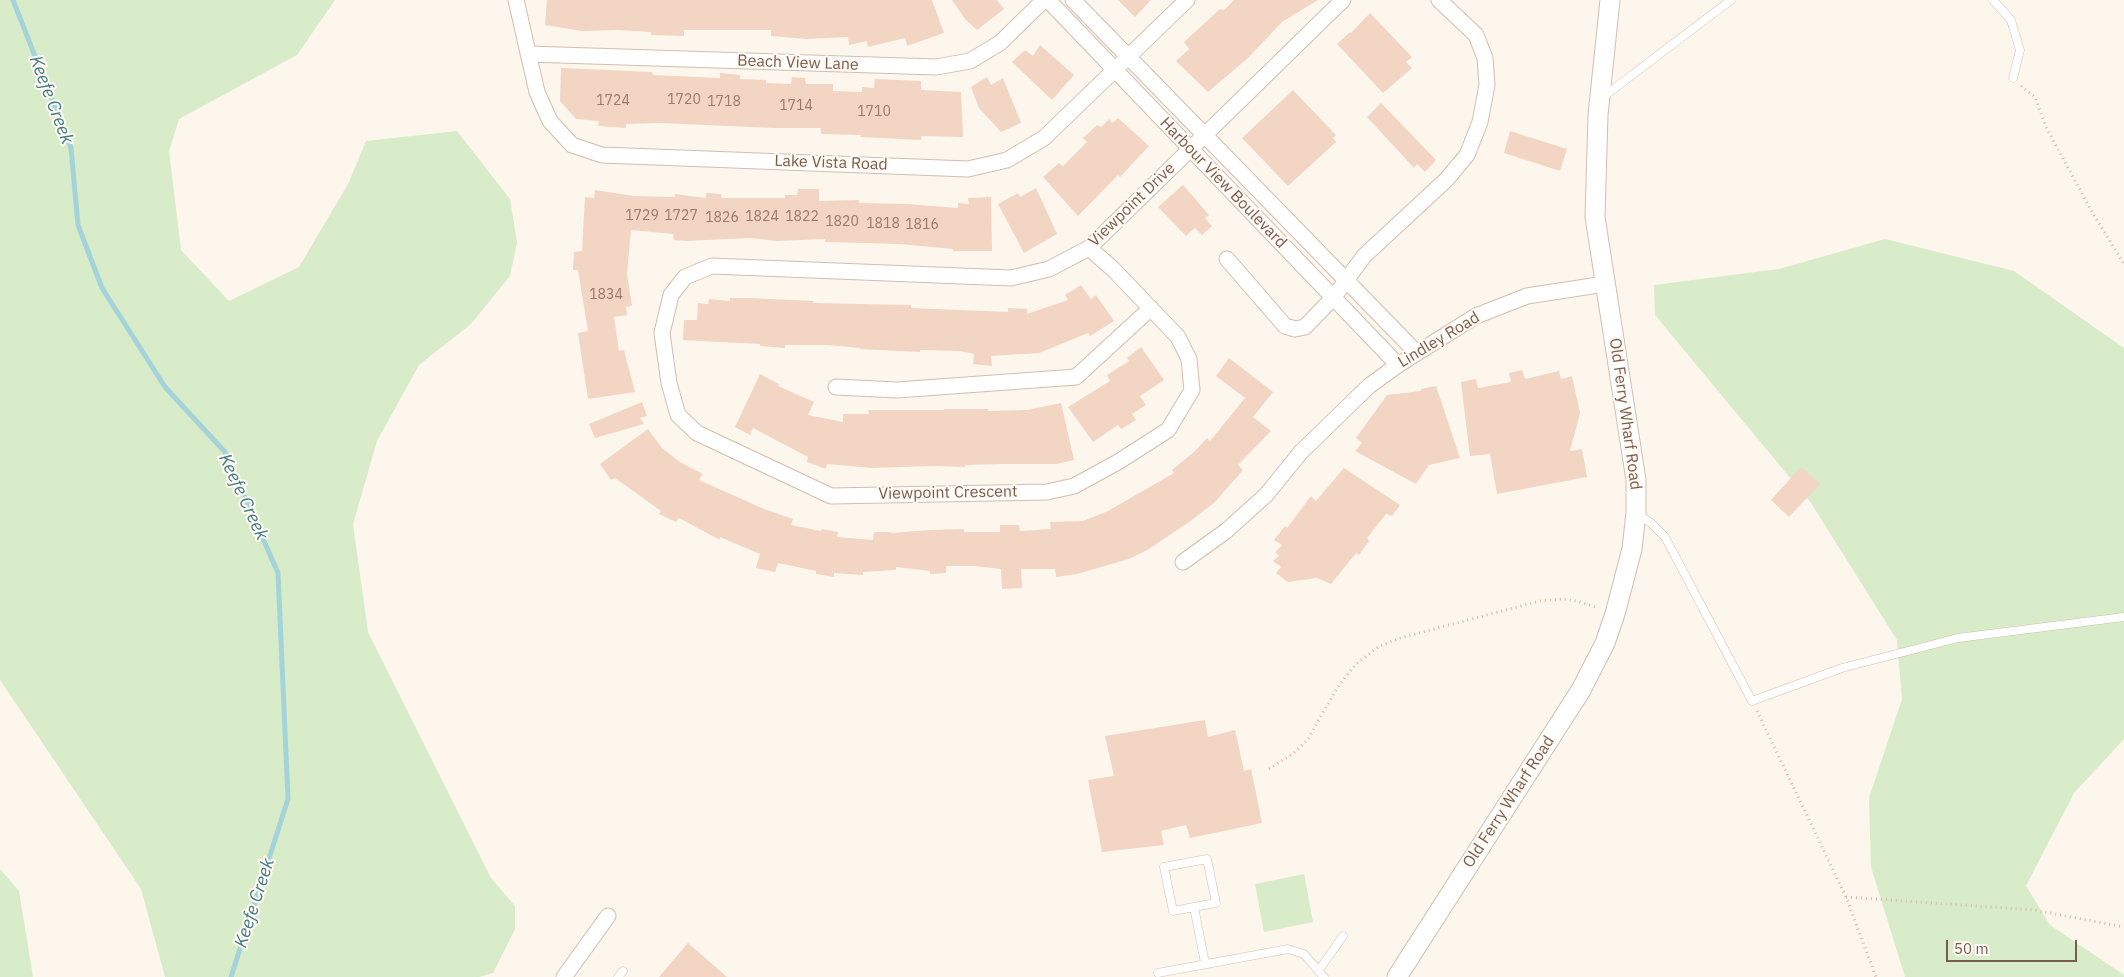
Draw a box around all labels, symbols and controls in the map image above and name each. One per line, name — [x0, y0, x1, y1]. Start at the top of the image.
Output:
street label: Beach View Lane — [737, 51, 859, 75]
water label: Keefe Creek — [24, 53, 78, 147]
house number: 1720 — [667, 92, 701, 108]
house number: 1724 — [596, 93, 630, 109]
house number: 1718 — [707, 94, 741, 110]
house number: 1714 — [779, 98, 813, 114]
house number: 1710 — [857, 104, 891, 120]
street label: Harbour View Boulevard — [1156, 114, 1290, 252]
street label: Lake Vista Road — [774, 151, 888, 175]
street label: Viewpoint Drive — [1085, 159, 1179, 251]
house number: 1729 — [625, 208, 659, 224]
house number: 1727 — [664, 208, 698, 224]
house number: 1824 — [745, 209, 779, 225]
house number: 1822 — [785, 209, 819, 225]
house number: 1826 — [705, 210, 739, 226]
house number: 1820 — [825, 214, 859, 230]
house number: 1818 — [866, 216, 900, 232]
house number: 1816 — [905, 217, 939, 233]
house number: 1834 — [589, 287, 623, 303]
street label: Lindley Road — [1395, 308, 1483, 372]
street label: Old Ferry Wharf Road — [1605, 337, 1645, 491]
water label: Keefe Creek — [214, 450, 272, 544]
street label: Viewpoint Crescent — [878, 482, 1018, 504]
street label: Old Ferry Wharf Road — [1459, 732, 1559, 872]
water label: Keefe Creek — [230, 856, 280, 950]
scale bar — [1949, 930, 2080, 962]
text: 50 m — [1954, 939, 1989, 958]

